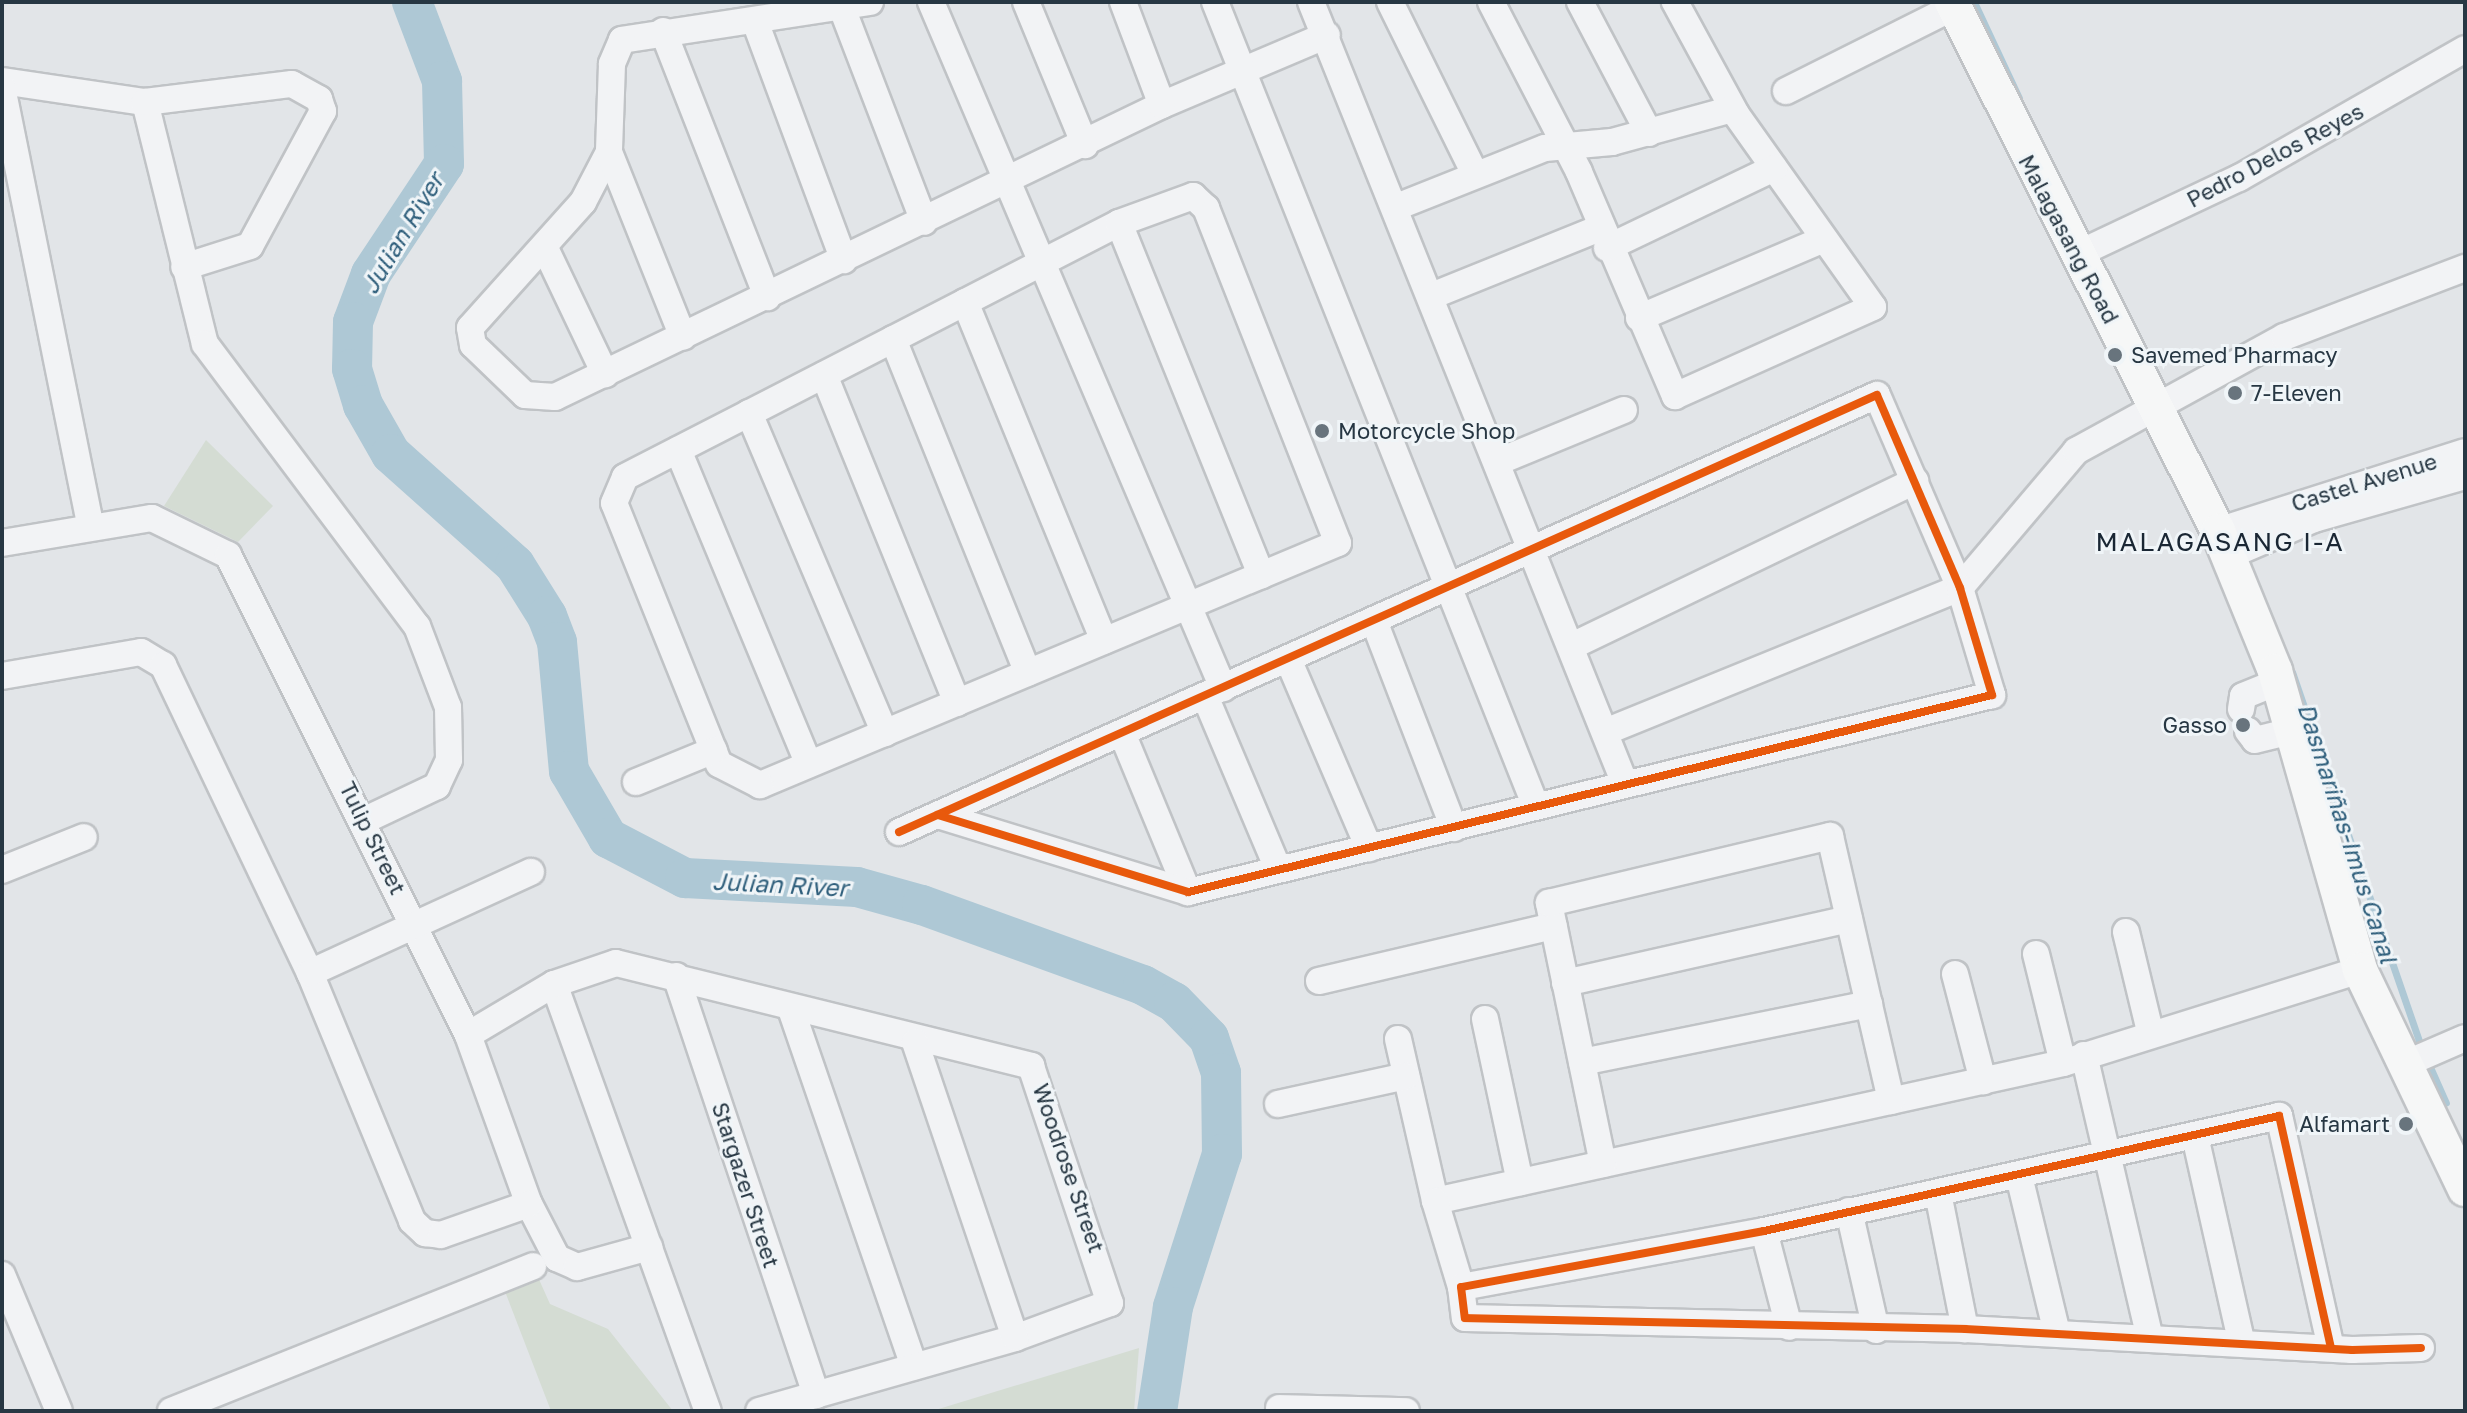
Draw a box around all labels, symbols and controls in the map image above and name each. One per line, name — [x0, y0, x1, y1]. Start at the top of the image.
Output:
street label: Pedro Delos Reyes — [2182, 97, 2368, 213]
street label: Malagasang Road — [2013, 150, 2125, 328]
water label: Julian River — [355, 168, 449, 298]
place label: Savemed Pharmacy — [2131, 342, 2338, 368]
marker: Savemed Pharmacy — [2106, 346, 2124, 364]
place label: 7-Eleven — [2251, 380, 2342, 406]
marker: 7-Eleven — [2226, 384, 2244, 402]
place label: Motorcycle Shop — [1338, 418, 1515, 444]
marker: Motorcycle Shop — [1313, 422, 1331, 440]
street label: Castel Avenue — [2288, 447, 2440, 517]
district label: MALAGASANG I-A — [2095, 526, 2345, 558]
water label: Dasmariñas-Imus Canal — [2292, 699, 2404, 967]
place label: Gasso — [2163, 712, 2227, 738]
marker: Gasso — [2234, 716, 2252, 734]
street label: Tulip Street — [334, 777, 412, 899]
water label: Julian River — [712, 866, 848, 902]
street label: Woodrose Street — [1028, 1080, 1110, 1256]
street label: Stargazer Street — [707, 1099, 785, 1271]
place label: Alfamart — [2299, 1111, 2390, 1137]
marker: Alfamart — [2397, 1115, 2415, 1133]

